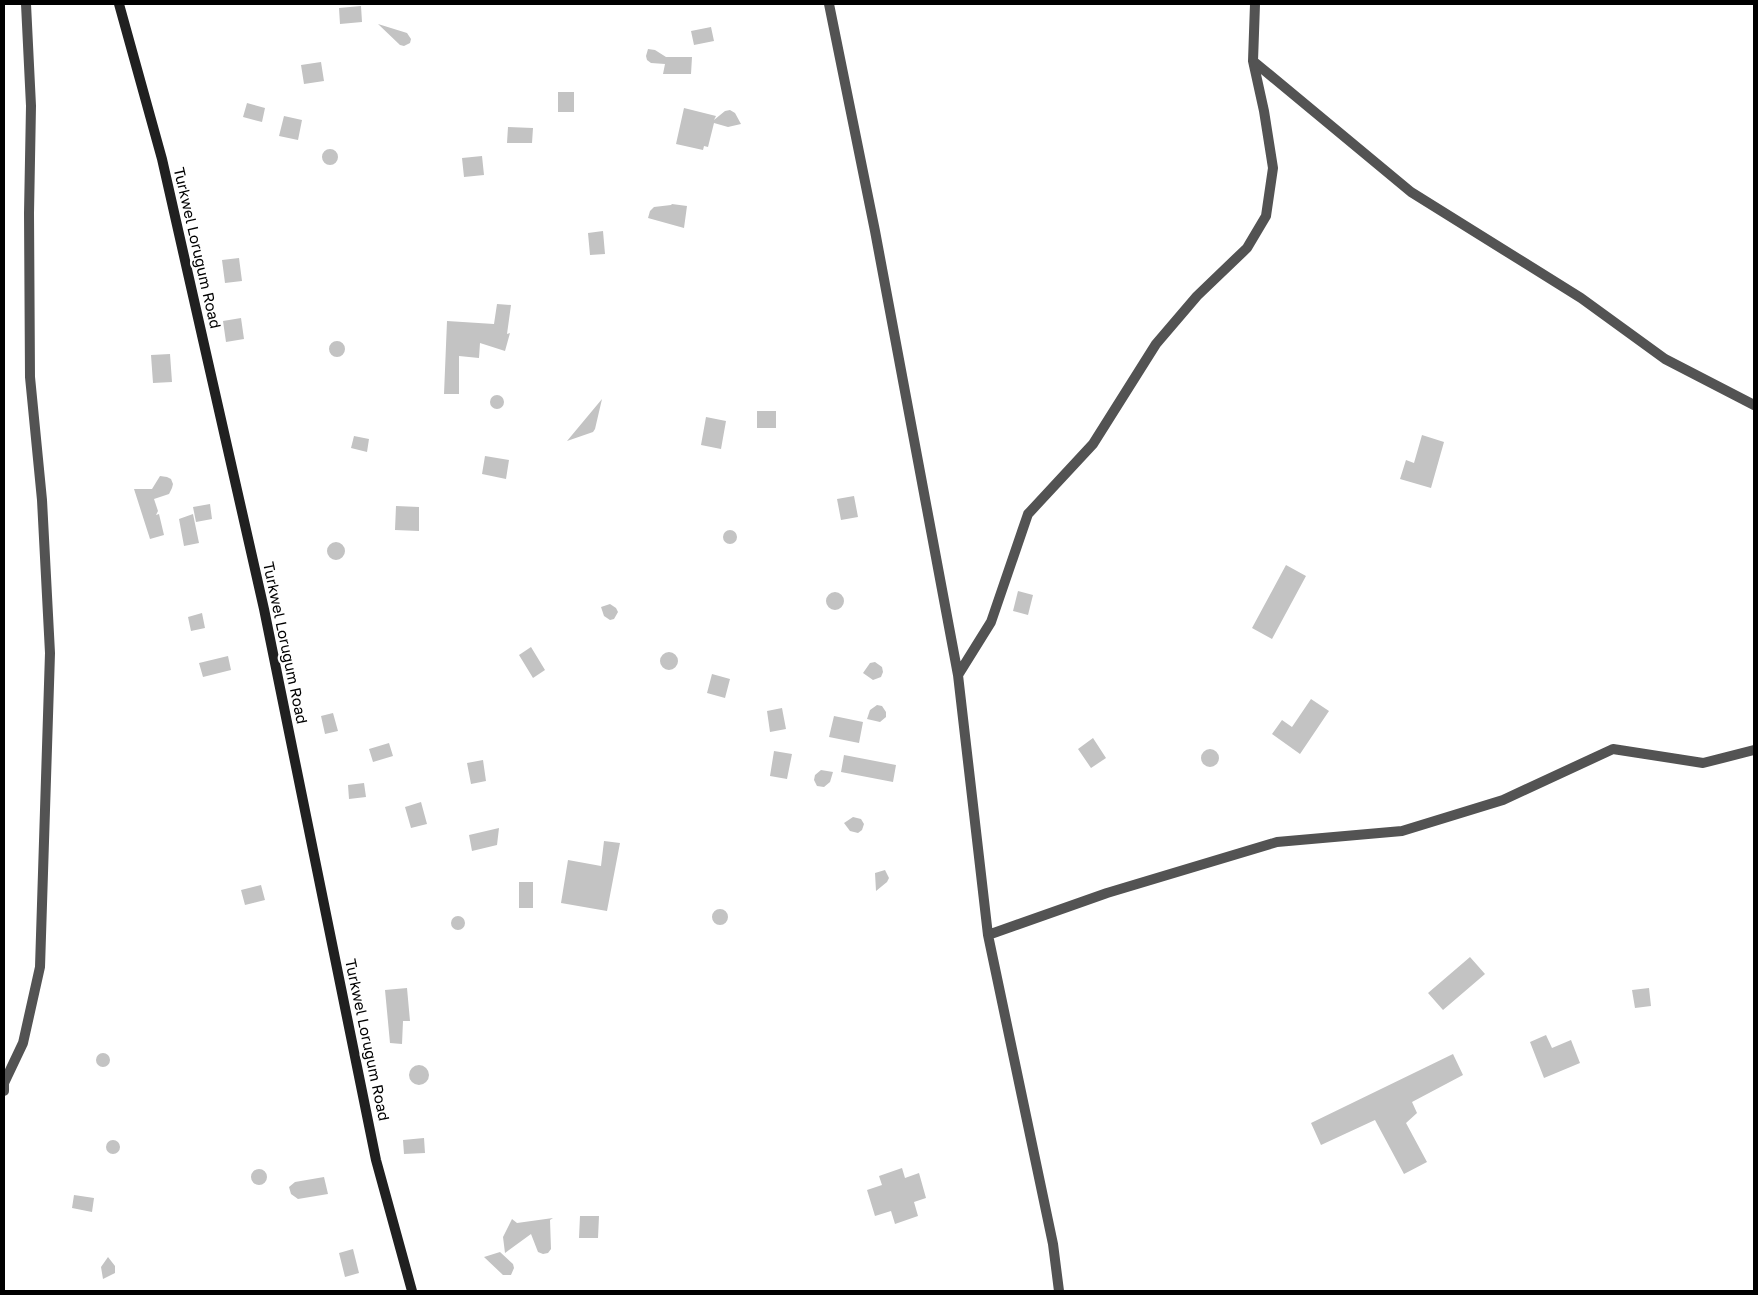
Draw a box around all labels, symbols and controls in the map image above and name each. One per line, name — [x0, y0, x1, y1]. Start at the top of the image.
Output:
street label: Turkwel Lorugum Road — [171, 165, 225, 330]
street label: Turkwel Lorugum Road — [260, 560, 312, 725]
street label: Turkwel Lorugum Road — [342, 957, 394, 1122]

